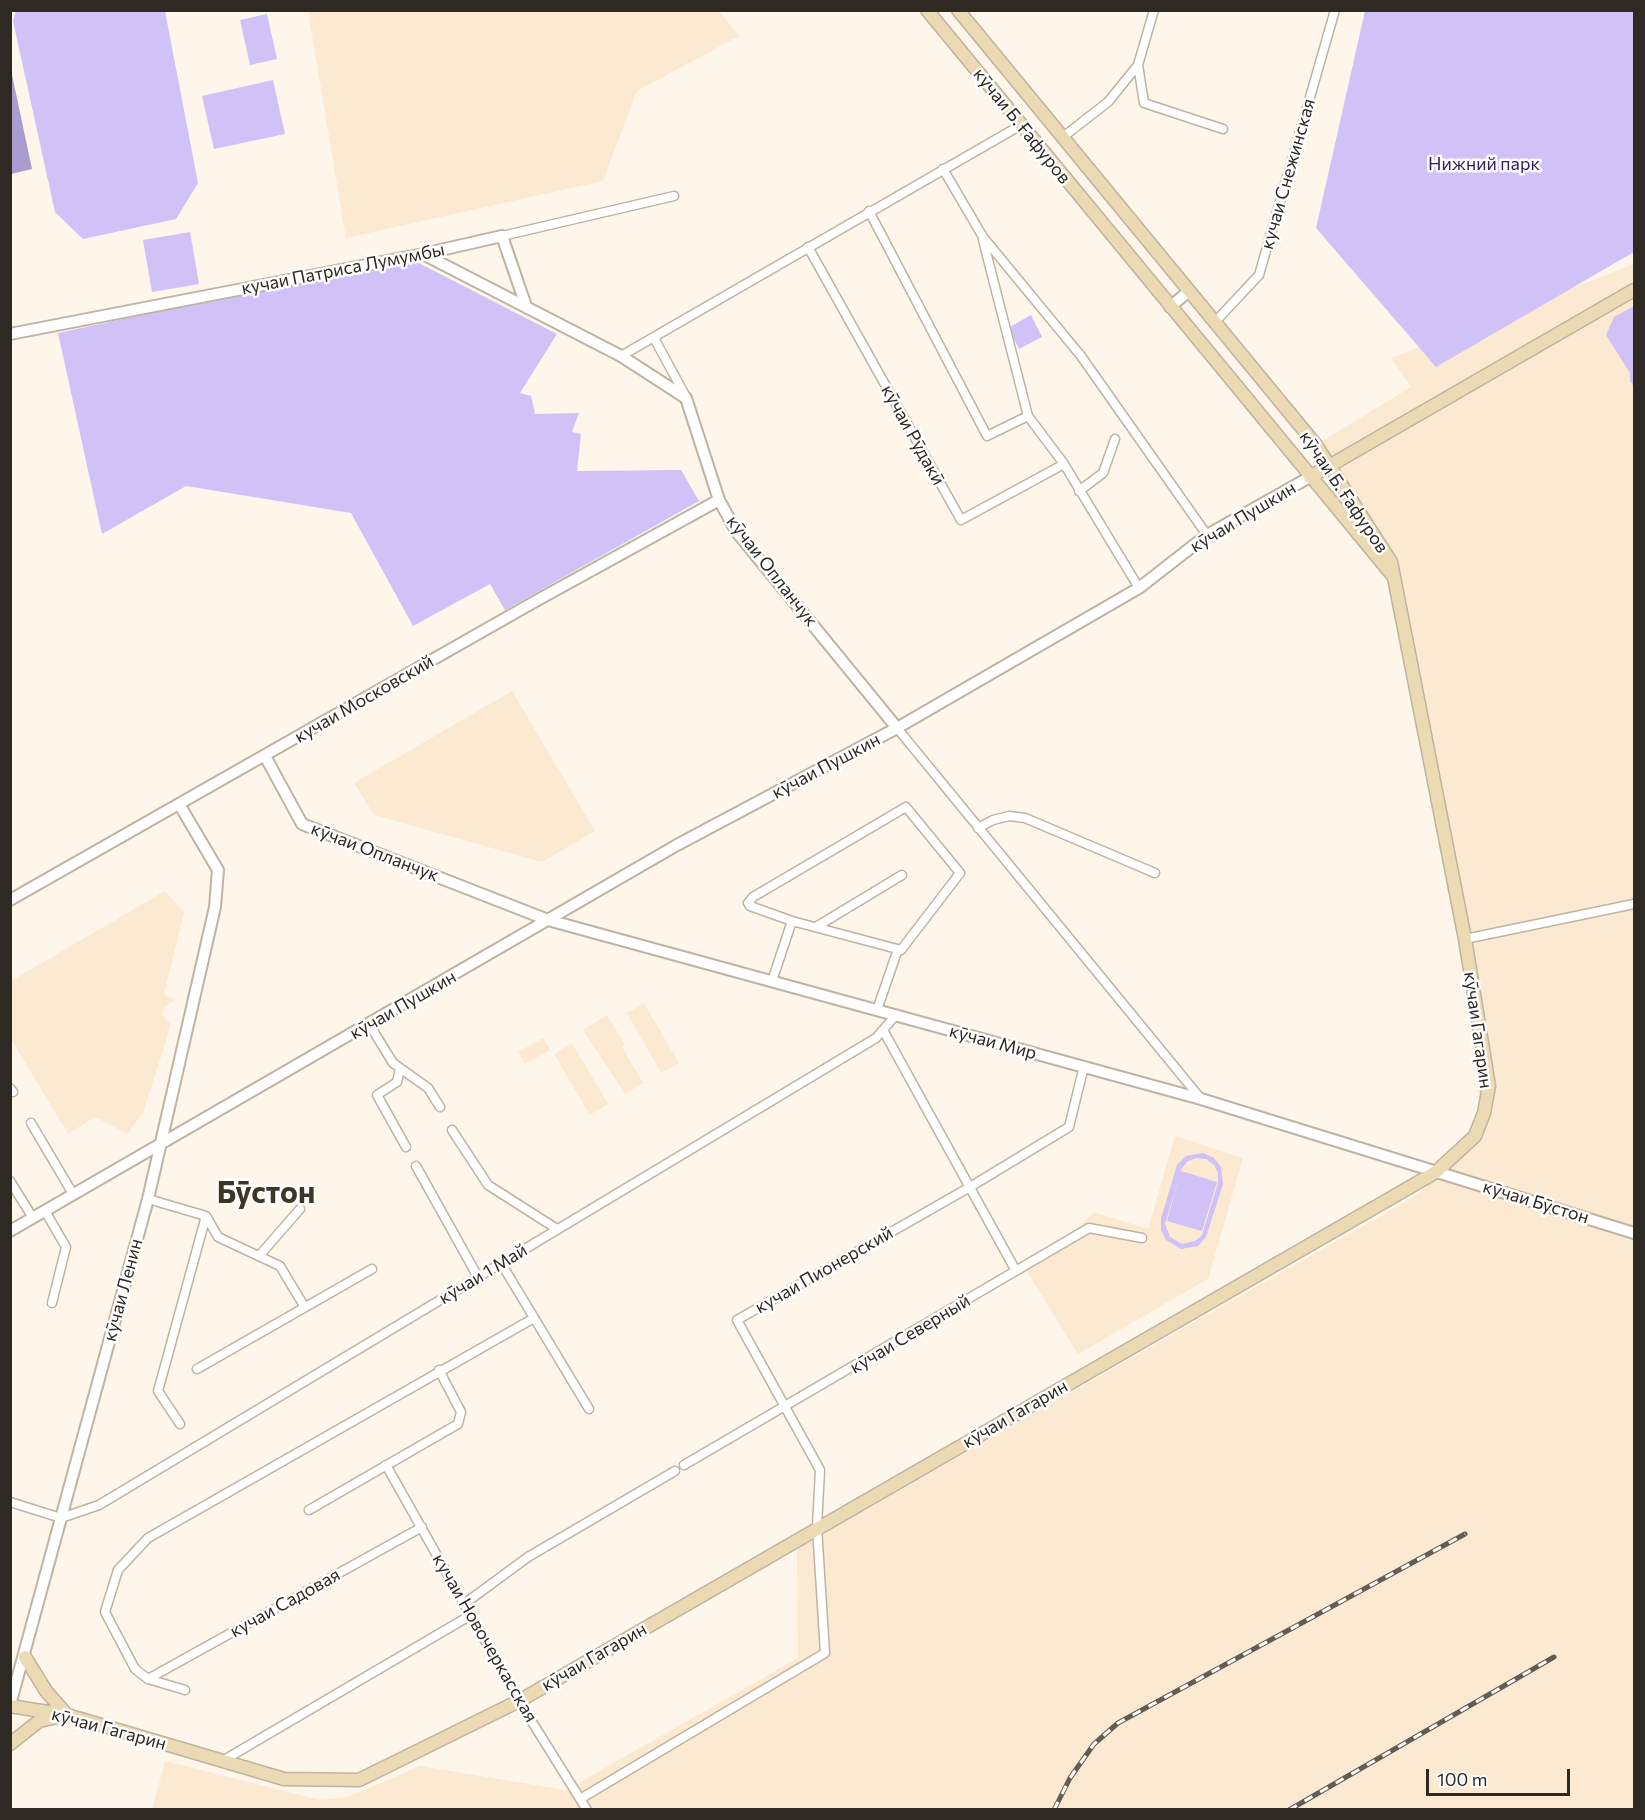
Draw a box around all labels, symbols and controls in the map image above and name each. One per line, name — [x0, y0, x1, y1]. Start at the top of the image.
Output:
street label: кӯчаи Б. Ғафуров — [969, 64, 1075, 188]
street label: кучаи Снежинская — [1256, 96, 1320, 252]
park label: Нижний парк — [1428, 153, 1540, 175]
street label: кучаи Патриса Лумумбы — [239, 239, 447, 299]
street label: кӯчаи Рӯдакӣ — [877, 381, 949, 489]
street label: кӯчаи Б. Ғафуров — [1295, 427, 1393, 557]
street label: кӯчаи Пушкин — [1186, 477, 1300, 557]
street label: кӯчаи Опланчук — [722, 511, 822, 631]
street label: кучаи Московский — [291, 650, 437, 748]
street label: кӯчаи Пушкин — [768, 728, 884, 804]
street label: кӯчаи Опланчук — [308, 818, 442, 886]
street label: кӯчаи Пушкин — [346, 966, 460, 1044]
street label: кӯчаи Гагарин — [1459, 970, 1497, 1090]
street label: кӯчаи Мир — [947, 1020, 1039, 1064]
district label: Бӯстон — [217, 1175, 315, 1211]
street label: кӯчаи Бӯстон — [1480, 1176, 1592, 1228]
street label: кучаи Пионерский — [751, 1222, 897, 1318]
street label: кӯчаи Ленин — [99, 1236, 147, 1344]
street label: кӯчаи 1 Май — [435, 1239, 531, 1309]
street label: кӯчаи Северный — [846, 1290, 974, 1378]
street label: кӯчаи Гагарин — [959, 1375, 1071, 1453]
street label: кучаи Новочеркасская — [428, 1550, 542, 1726]
street label: кучаи Садовая — [226, 1564, 344, 1642]
street label: кӯчаи Гагарин — [538, 1618, 650, 1696]
street label: кӯчаи Гагарин — [49, 1703, 169, 1755]
scale bar — [1429, 1757, 1573, 1795]
text: 100 m — [1437, 1768, 1487, 1790]

